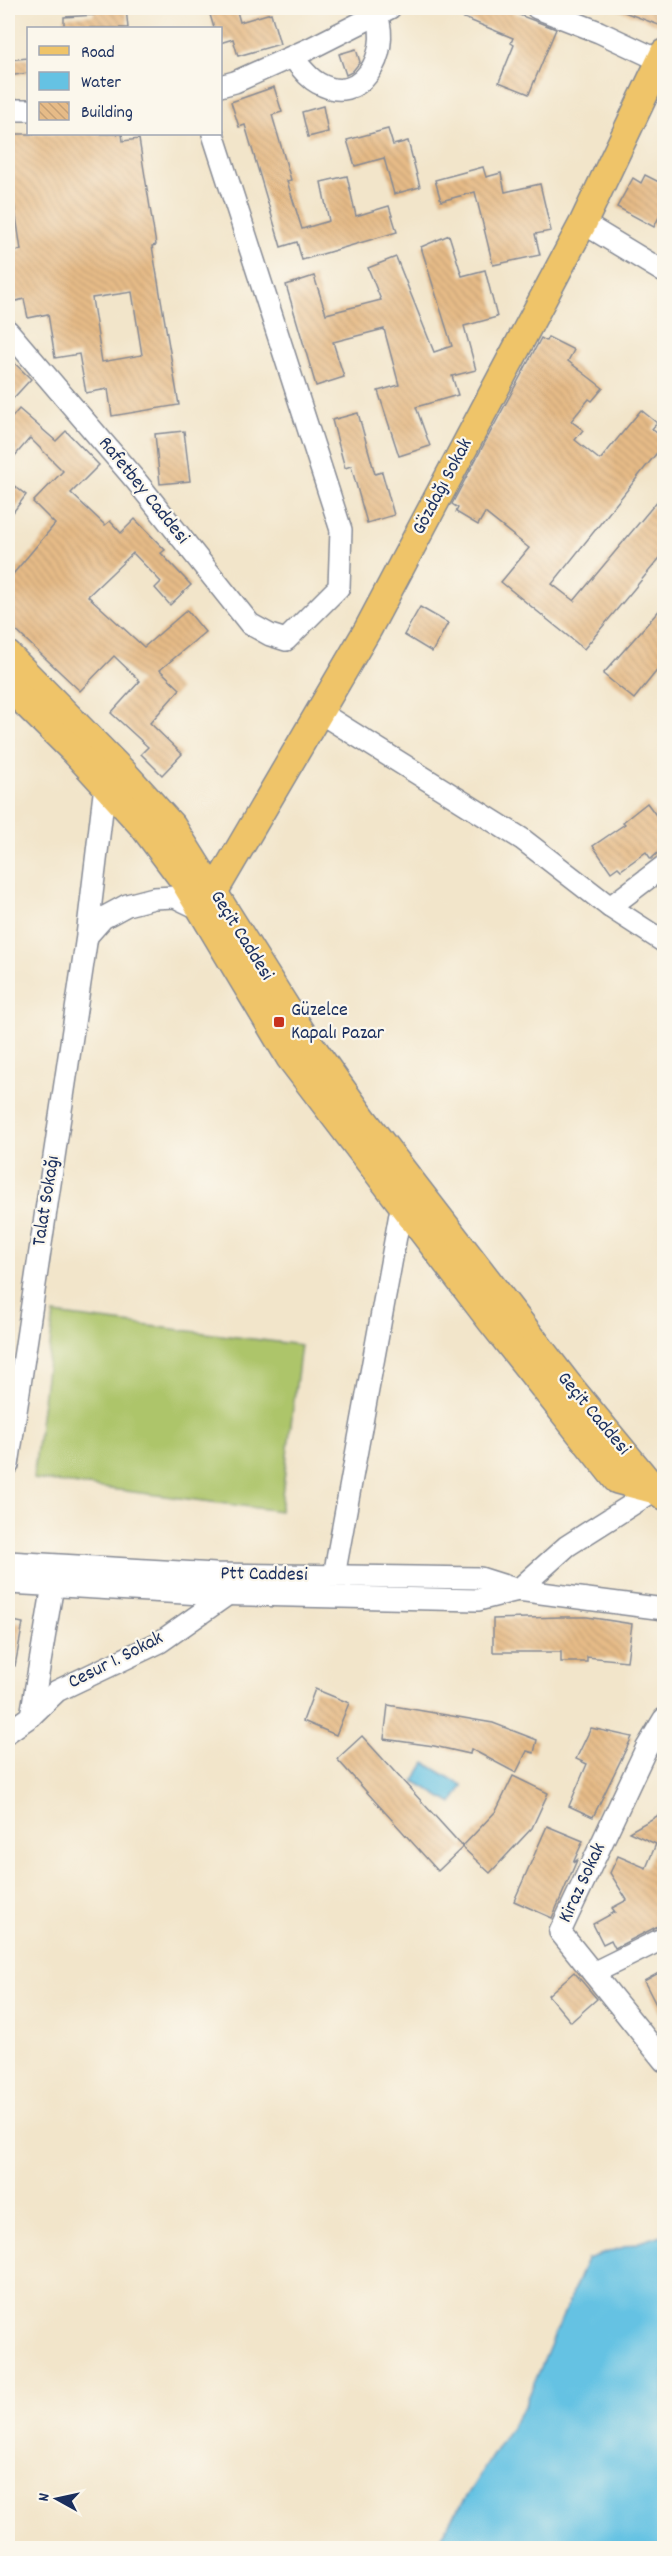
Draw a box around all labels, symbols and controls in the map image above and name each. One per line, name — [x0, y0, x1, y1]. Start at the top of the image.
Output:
legend — [27, 27, 222, 135]
text: Road — [81, 41, 115, 66]
text: Water — [81, 71, 121, 96]
text: Building — [81, 101, 133, 126]
street label: Rafetbey Caddesi — [91, 431, 195, 551]
street label: Gözdağı Sokak — [406, 434, 480, 540]
street label: Geçit Caddesi — [202, 886, 280, 987]
place label: Güzelce Kapalı Pazar — [291, 997, 385, 1048]
marker: Güzelce Kapalı Pazar — [272, 1015, 286, 1029]
street label: Talat Sokağı — [26, 1154, 68, 1248]
street label: Geçit Caddesi — [550, 1366, 637, 1462]
street label: Ptt Caddesi — [220, 1560, 308, 1590]
street label: Cesur 1. Sokak — [64, 1625, 168, 1697]
street label: Kiraz Sokak — [552, 1838, 614, 1928]
north arrow — [27, 2469, 87, 2529]
text: N — [33, 2492, 57, 2503]

